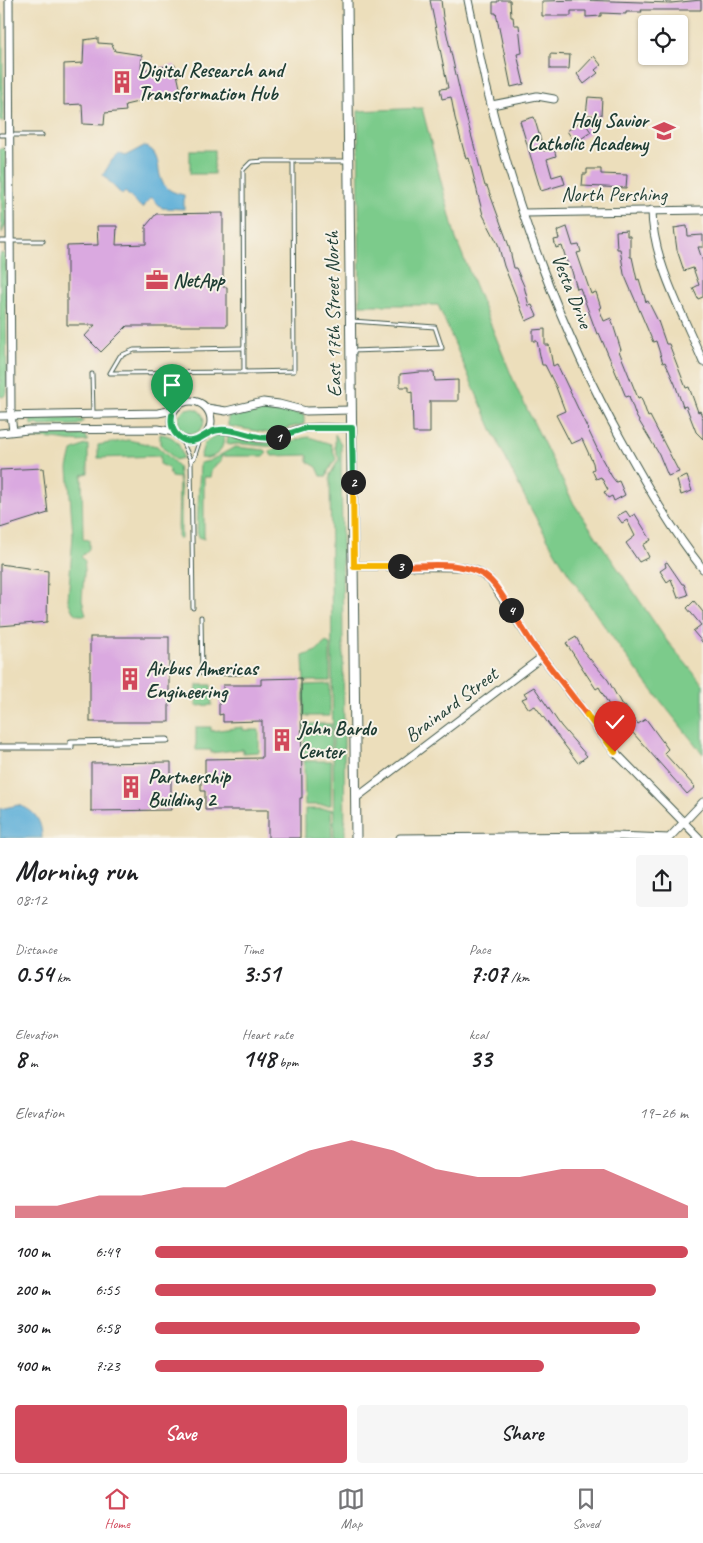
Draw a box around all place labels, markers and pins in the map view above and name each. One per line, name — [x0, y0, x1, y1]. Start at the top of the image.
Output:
place label: Digital Research and Transformation Hub — [138, 58, 287, 106]
building icon: Digital Research and Transformation Hub — [109, 69, 135, 95]
place label: Holy Savior Catholic Academy — [528, 108, 651, 157]
school or university icon: Holy Savior Catholic Academy — [651, 118, 677, 144]
office icon: NetApp — [144, 267, 170, 293]
place label: NetApp — [173, 268, 226, 293]
pin — [151, 364, 193, 415]
pin: 1 — [266, 424, 290, 450]
pin: 2 — [340, 470, 366, 494]
pin: 3 — [388, 554, 412, 578]
pin: 4 — [498, 598, 524, 622]
place label: Airbus Americas Engineering — [146, 656, 260, 704]
building icon: Airbus Americas Engineering — [117, 666, 143, 692]
pin — [594, 701, 636, 752]
place label: John Bardo Center — [296, 716, 378, 764]
building icon: John Bardo Center — [269, 727, 295, 753]
place label: Partnership Building 2 — [148, 764, 232, 812]
building icon: Partnership Building 2 — [118, 774, 144, 800]

